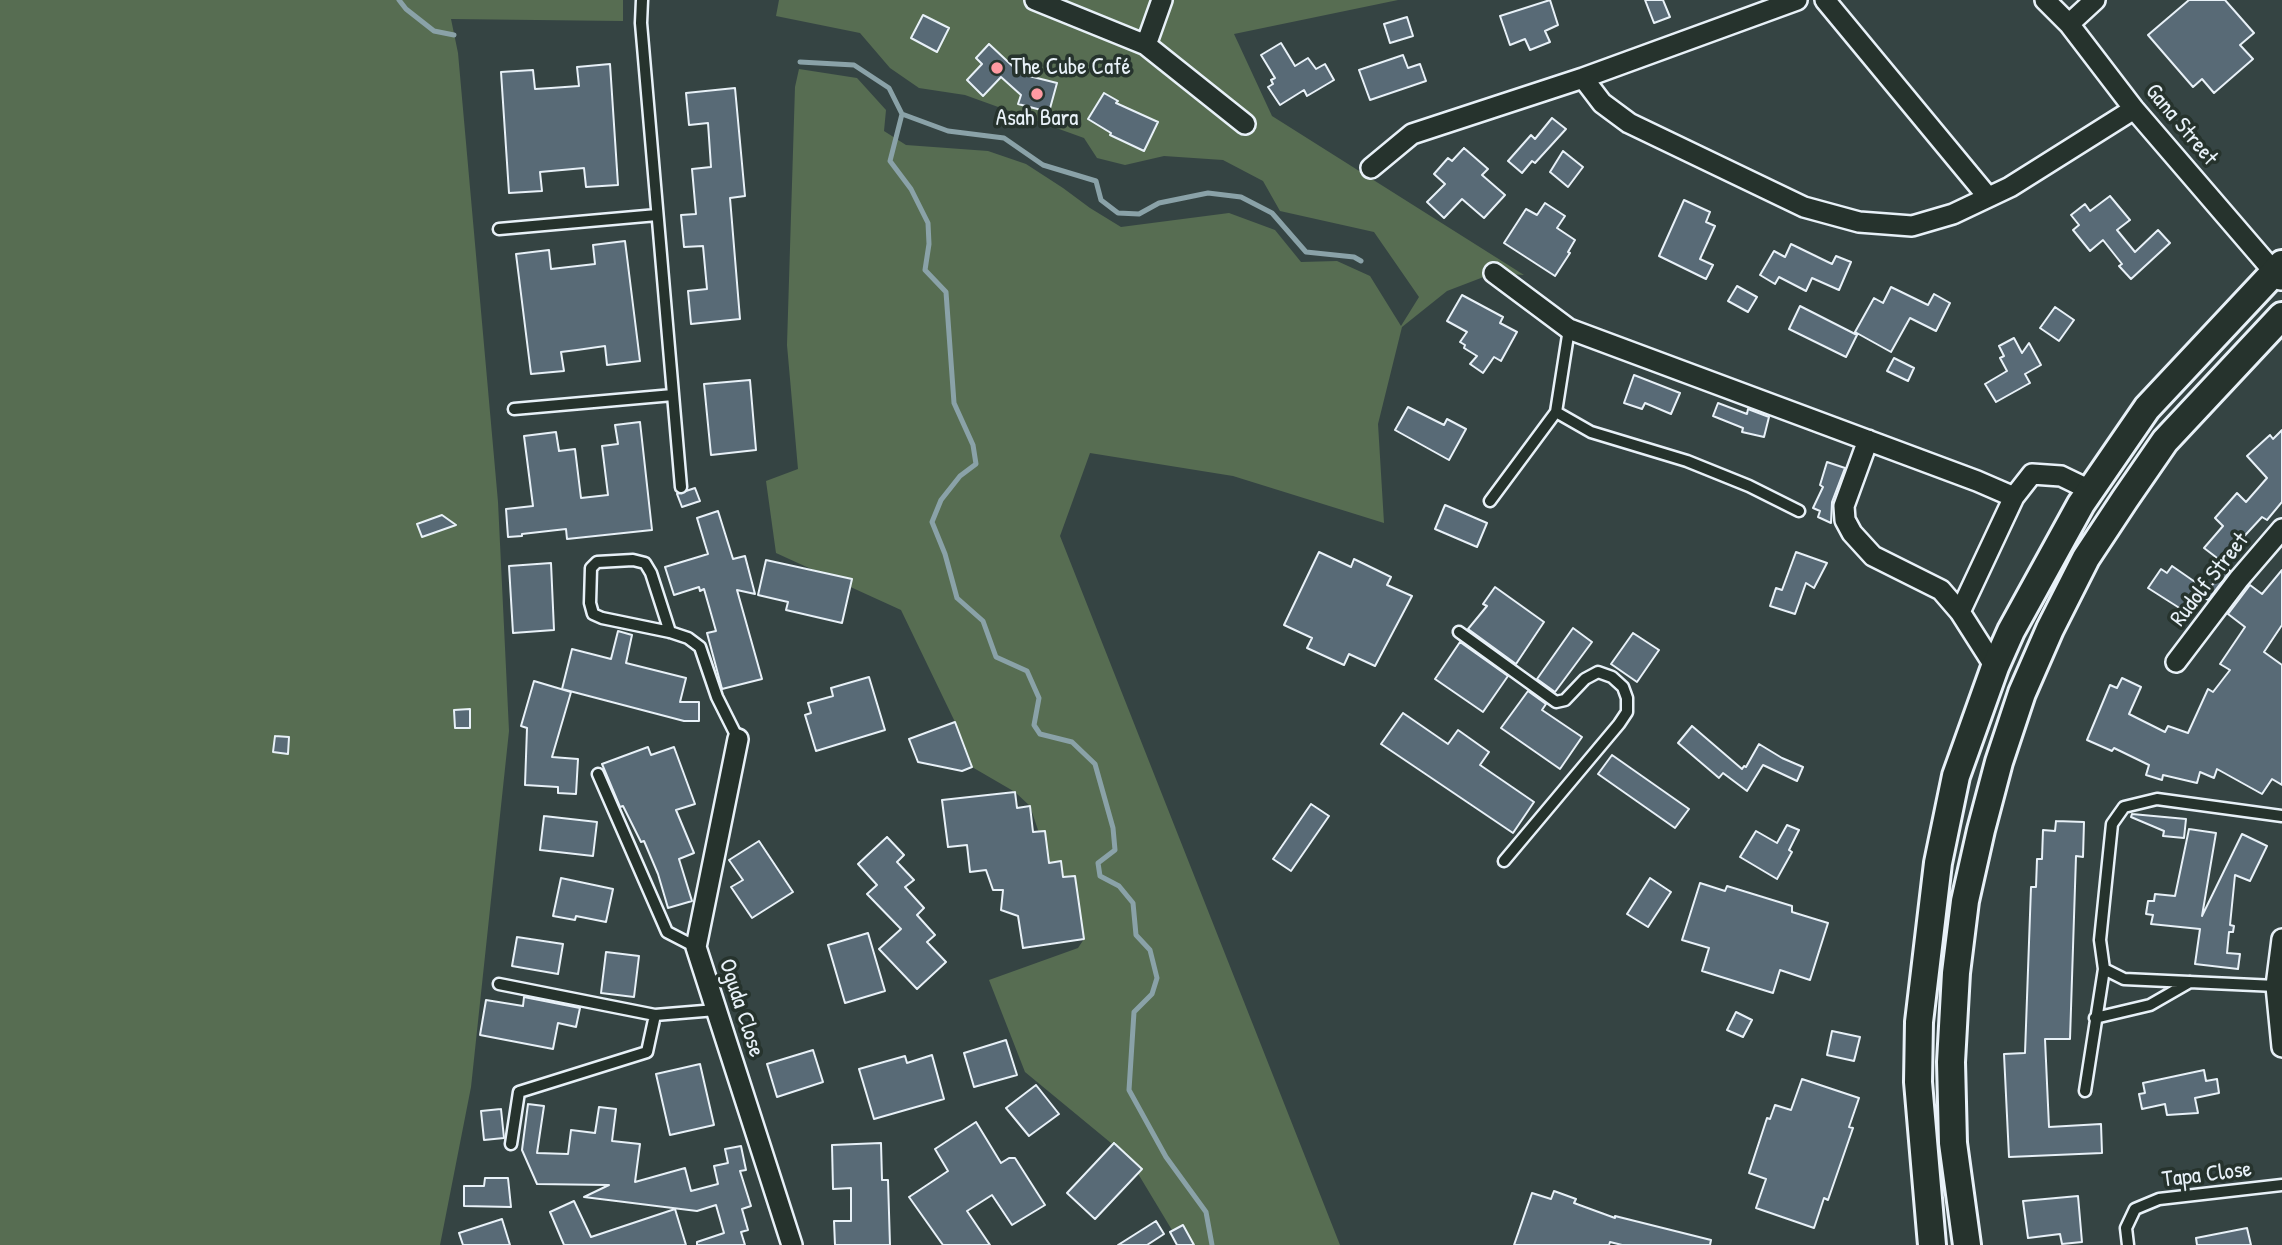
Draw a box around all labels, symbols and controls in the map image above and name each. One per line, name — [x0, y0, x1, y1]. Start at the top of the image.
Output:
place label: The Cube Café — [1011, 54, 1131, 82]
marker: The Cube Café — [989, 60, 1005, 76]
street label: Gana Street — [2139, 78, 2223, 172]
marker: Asah Bara — [1029, 86, 1045, 102]
place label: Asah Bara — [996, 105, 1078, 133]
street label: Rudolf Street — [2165, 528, 2255, 632]
street label: Oguda Close — [712, 955, 770, 1061]
street label: Tapa Close — [2161, 1156, 2253, 1194]

